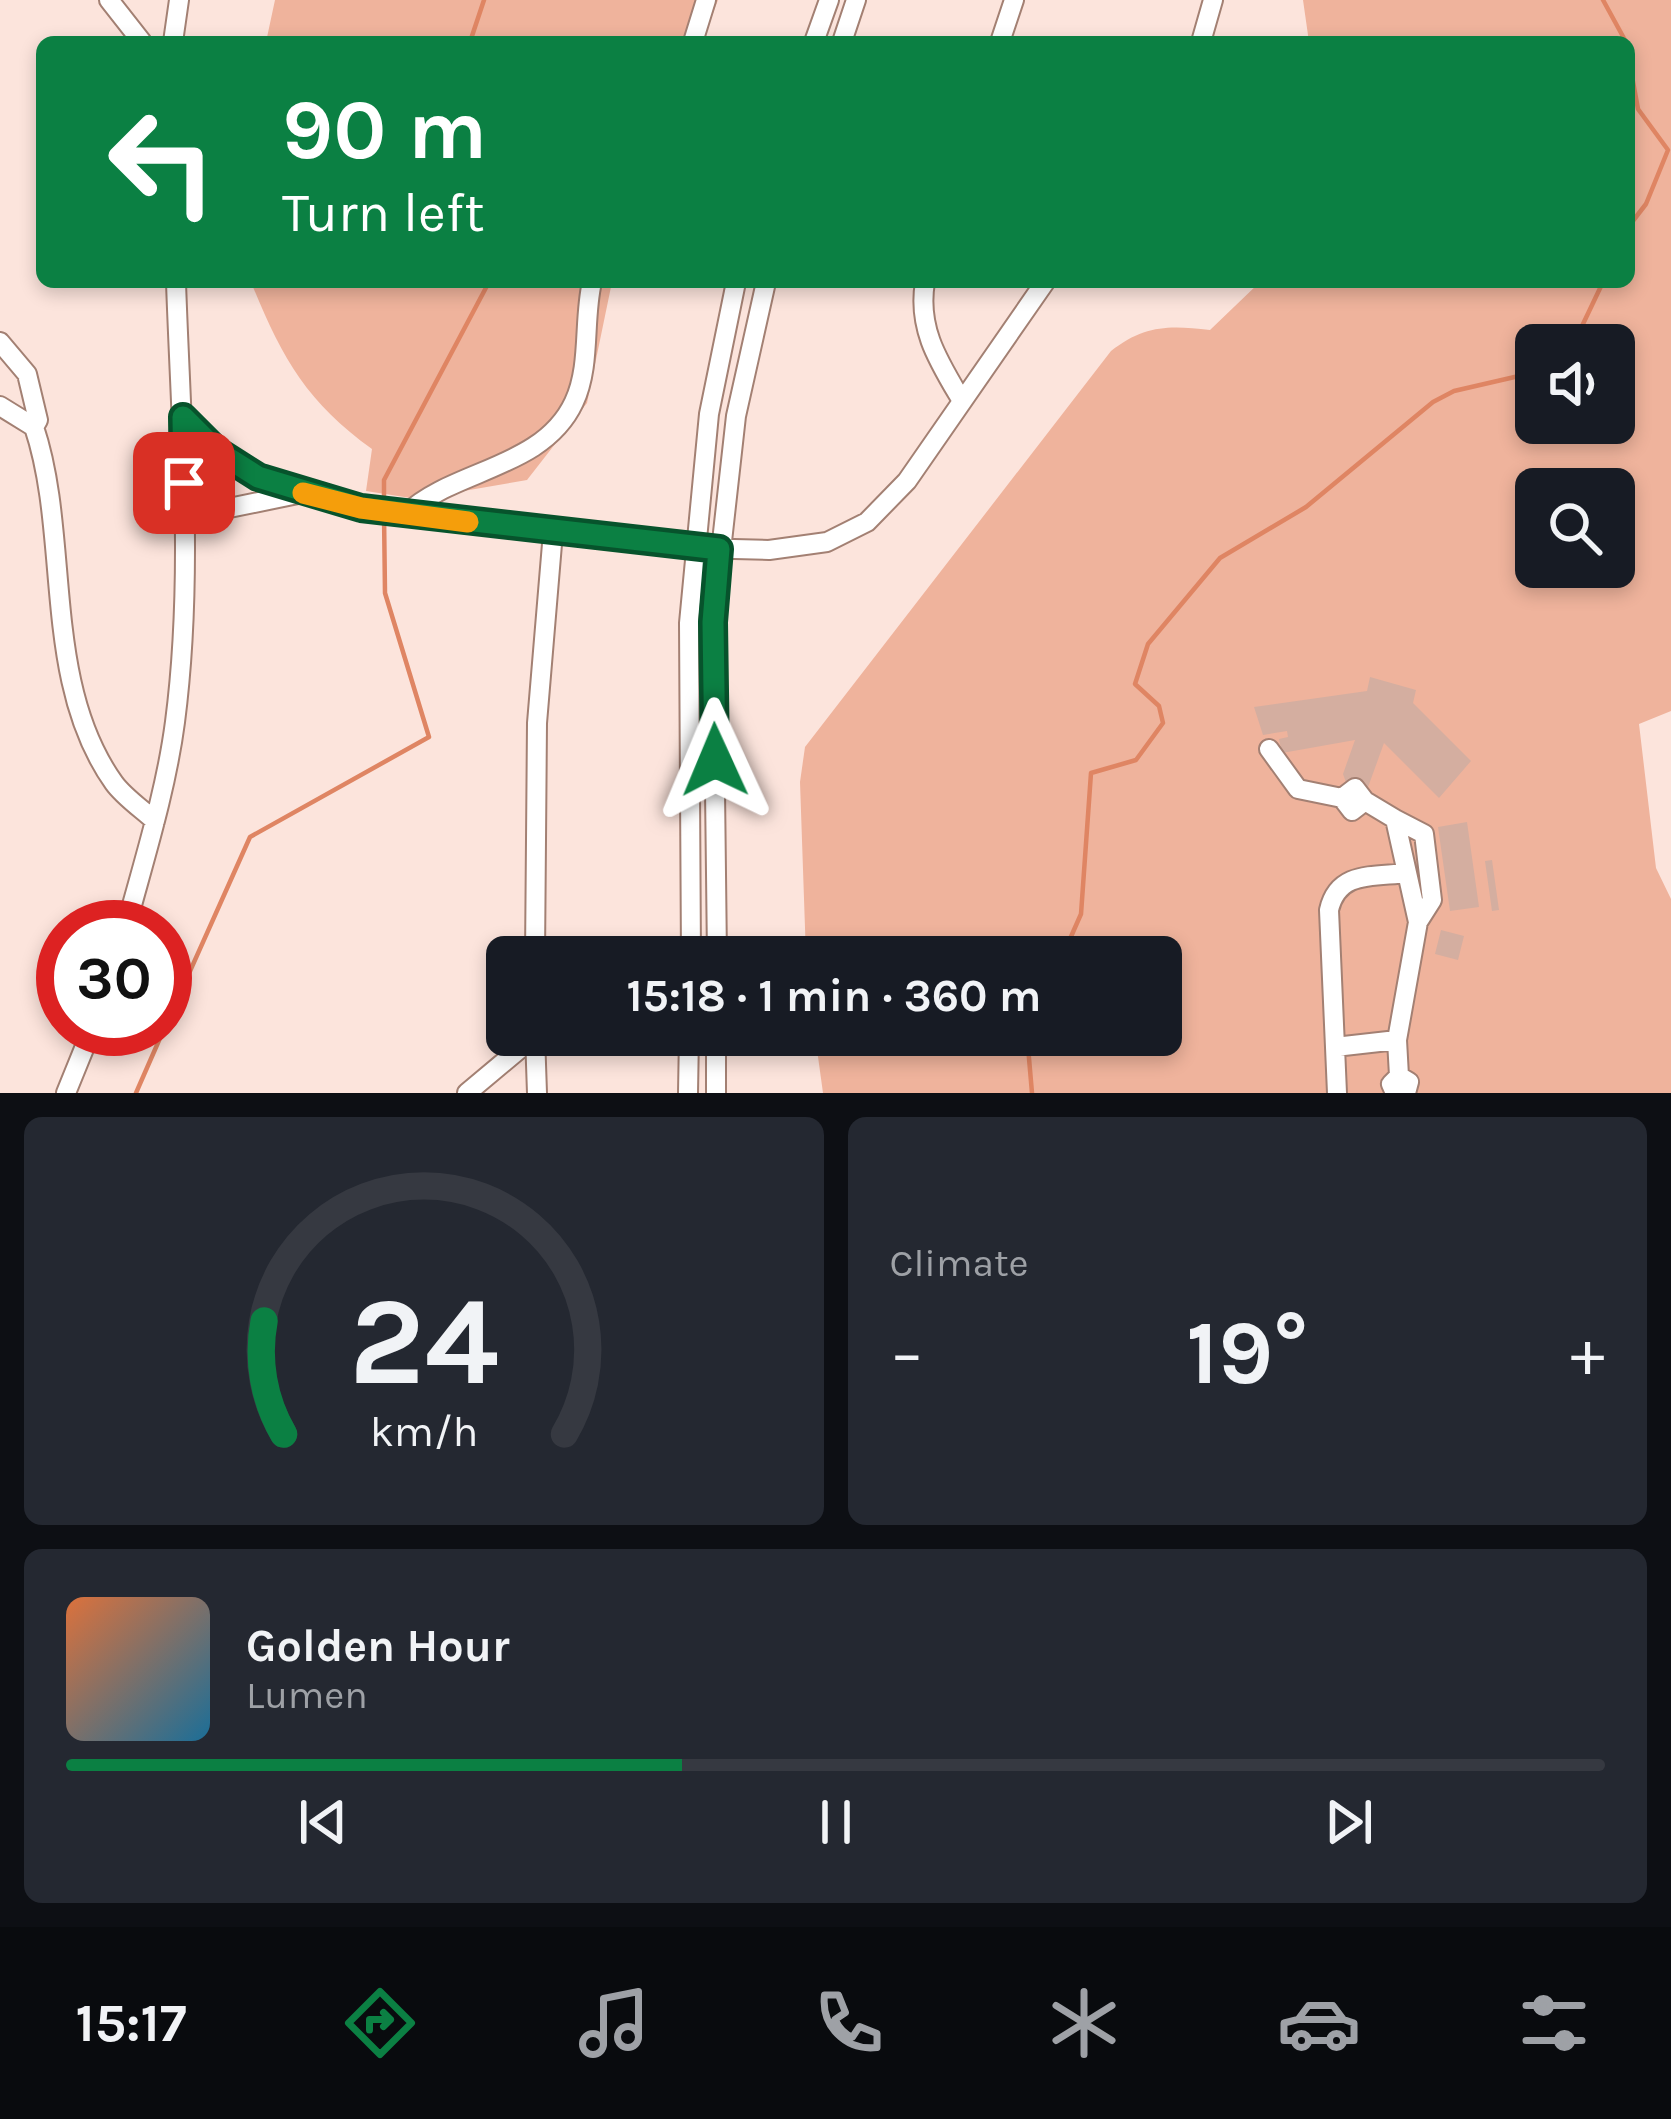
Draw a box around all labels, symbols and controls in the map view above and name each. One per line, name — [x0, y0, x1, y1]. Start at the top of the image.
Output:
text: 90 m — [282, 81, 487, 179]
icon: left — [84, 84, 240, 240]
text: Turn left — [282, 181, 485, 245]
map controls — [1515, 324, 1635, 588]
button: sound — [1515, 324, 1635, 444]
pin — [133, 432, 235, 534]
icon: arrive — [151, 450, 217, 516]
button: search — [1515, 468, 1635, 588]
position arrow — [652, 697, 778, 823]
speed limit sign: 30 — [36, 900, 192, 1056]
text: 15:18 · 1 min · 360 m — [626, 970, 1042, 1022]
text: Climate — [890, 1240, 1029, 1286]
text: 24 — [349, 1269, 499, 1414]
text: 19° — [1186, 1300, 1308, 1406]
text: − — [890, 1314, 924, 1392]
text: + — [1570, 1314, 1605, 1392]
text: km/h — [369, 1407, 478, 1457]
text: Golden Hour — [246, 1620, 510, 1672]
text: Lumen — [246, 1672, 368, 1718]
icon: previous — [290, 1789, 356, 1855]
icon: pause — [803, 1789, 869, 1855]
icon: next — [1316, 1789, 1382, 1855]
icon: directions — [338, 1981, 422, 2065]
icon: music — [572, 1981, 656, 2065]
icon: phone — [807, 1981, 891, 2065]
icon: climate — [1042, 1981, 1126, 2065]
icon: car — [1277, 1981, 1361, 2065]
icon: filters — [1512, 1981, 1596, 2065]
text: 15:17 — [75, 1991, 187, 2055]

